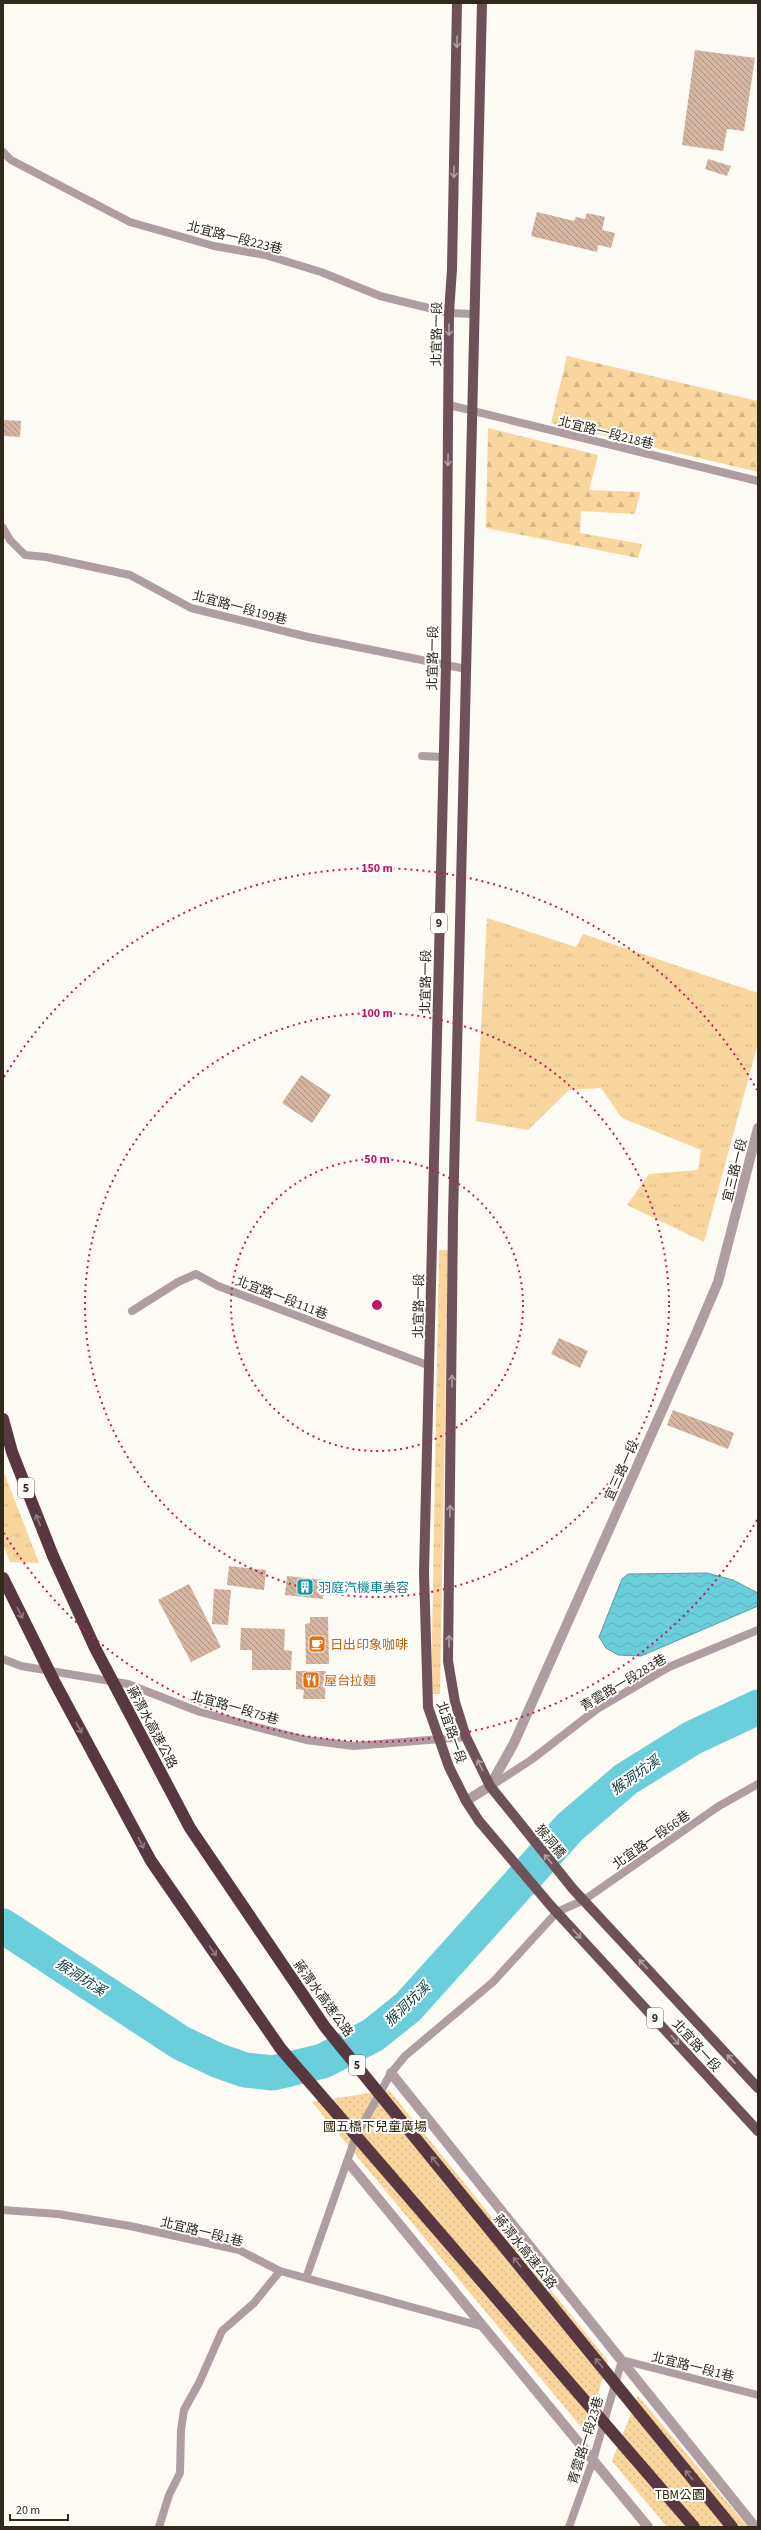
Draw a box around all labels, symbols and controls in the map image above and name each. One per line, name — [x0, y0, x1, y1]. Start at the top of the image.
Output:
one-way arrow — [453, 35, 461, 48]
one-way arrow — [450, 165, 458, 178]
street label: 北宜路一段223巷 — [185, 217, 284, 258]
street label: 北宜路一段 — [427, 301, 447, 367]
one-way arrow — [445, 323, 453, 336]
street label: 北宜路一段218巷 — [556, 412, 655, 453]
one-way arrow — [444, 453, 452, 466]
street label: 北宜路一段199巷 — [190, 587, 289, 629]
street label: 北宜路一段 — [423, 625, 443, 691]
text: 150 m — [361, 860, 393, 877]
road number: 9 — [431, 913, 447, 933]
street label: 北宜路一段 — [416, 949, 436, 1015]
text: 100 m — [361, 1005, 393, 1022]
street label: 宜三路一段 — [718, 1137, 752, 1204]
text: 50 m — [364, 1151, 390, 1168]
street label: 北宜路一段111巷 — [233, 1272, 330, 1324]
street label: 北宜路一段 — [409, 1273, 429, 1339]
centre of rings — [370, 1298, 384, 1312]
one-way arrow — [448, 1375, 455, 1388]
street label: 宜三路一段 — [600, 1437, 643, 1504]
road number: 5 — [18, 1478, 34, 1498]
one-way arrow — [446, 1505, 454, 1518]
one-way arrow — [34, 1514, 42, 1526]
building icon: 羽庭汽機車美容 — [295, 1577, 315, 1597]
place label: 羽庭汽機車美容 — [318, 1579, 409, 1597]
one-way arrow — [17, 1606, 24, 1618]
cafe icon: 日出印象咖啡 — [307, 1634, 327, 1654]
one-way arrow — [445, 1635, 453, 1648]
place label: 日出印象咖啡 — [330, 1636, 408, 1654]
street label: 青雲路一段283巷 — [577, 1650, 670, 1716]
restaurant icon: 屋台拉麵 — [301, 1670, 321, 1690]
place label: 屋台拉麵 — [324, 1672, 376, 1690]
street label: 蔣渭水高速公路 — [123, 1683, 181, 1772]
street label: 北宜路一段75巷 — [189, 1687, 281, 1729]
street label: 北宜路一段 — [432, 1699, 470, 1766]
one-way arrow — [76, 1722, 84, 1734]
water label: 猴洞坑溪 — [607, 1750, 666, 1800]
one-way arrow — [476, 1760, 483, 1772]
street label: 北宜路一段66巷 — [609, 1806, 694, 1873]
street label: 猴洞橋 — [531, 1821, 570, 1862]
one-way arrow — [138, 1837, 146, 1849]
one-way arrow — [544, 1853, 553, 1864]
one-way arrow — [573, 1929, 582, 1939]
one-way arrow — [209, 1945, 217, 1956]
water label: 猴洞坑溪 — [52, 1954, 111, 2003]
street label: 蔣渭水高速公路 — [289, 1956, 357, 2041]
one-way arrow — [638, 1959, 648, 1969]
water label: 猴洞坑溪 — [381, 1977, 436, 2031]
road number: 9 — [647, 2008, 663, 2028]
street label: 北宜路一段 — [668, 2015, 725, 2076]
one-way arrow — [670, 2035, 679, 2046]
one-way arrow — [727, 2054, 736, 2064]
road number: 5 — [349, 2055, 365, 2075]
park label: 國五橋下兒童廣場 — [323, 2118, 427, 2136]
one-way arrow — [430, 2156, 439, 2167]
street label: 蔣渭水高速公路 — [490, 2211, 561, 2293]
street label: 北宜路一段1巷 — [159, 2213, 245, 2251]
one-way arrow — [512, 2257, 521, 2268]
street label: 北宜路一段1巷 — [650, 2348, 736, 2386]
one-way arrow — [594, 2358, 603, 2369]
street label: 青雲路一段23巷 — [564, 2394, 608, 2486]
one-way arrow — [685, 2470, 694, 2480]
park label: TBM公園 — [655, 2486, 705, 2504]
scale bar — [10, 2496, 68, 2522]
text: 20 m — [16, 2502, 40, 2519]

